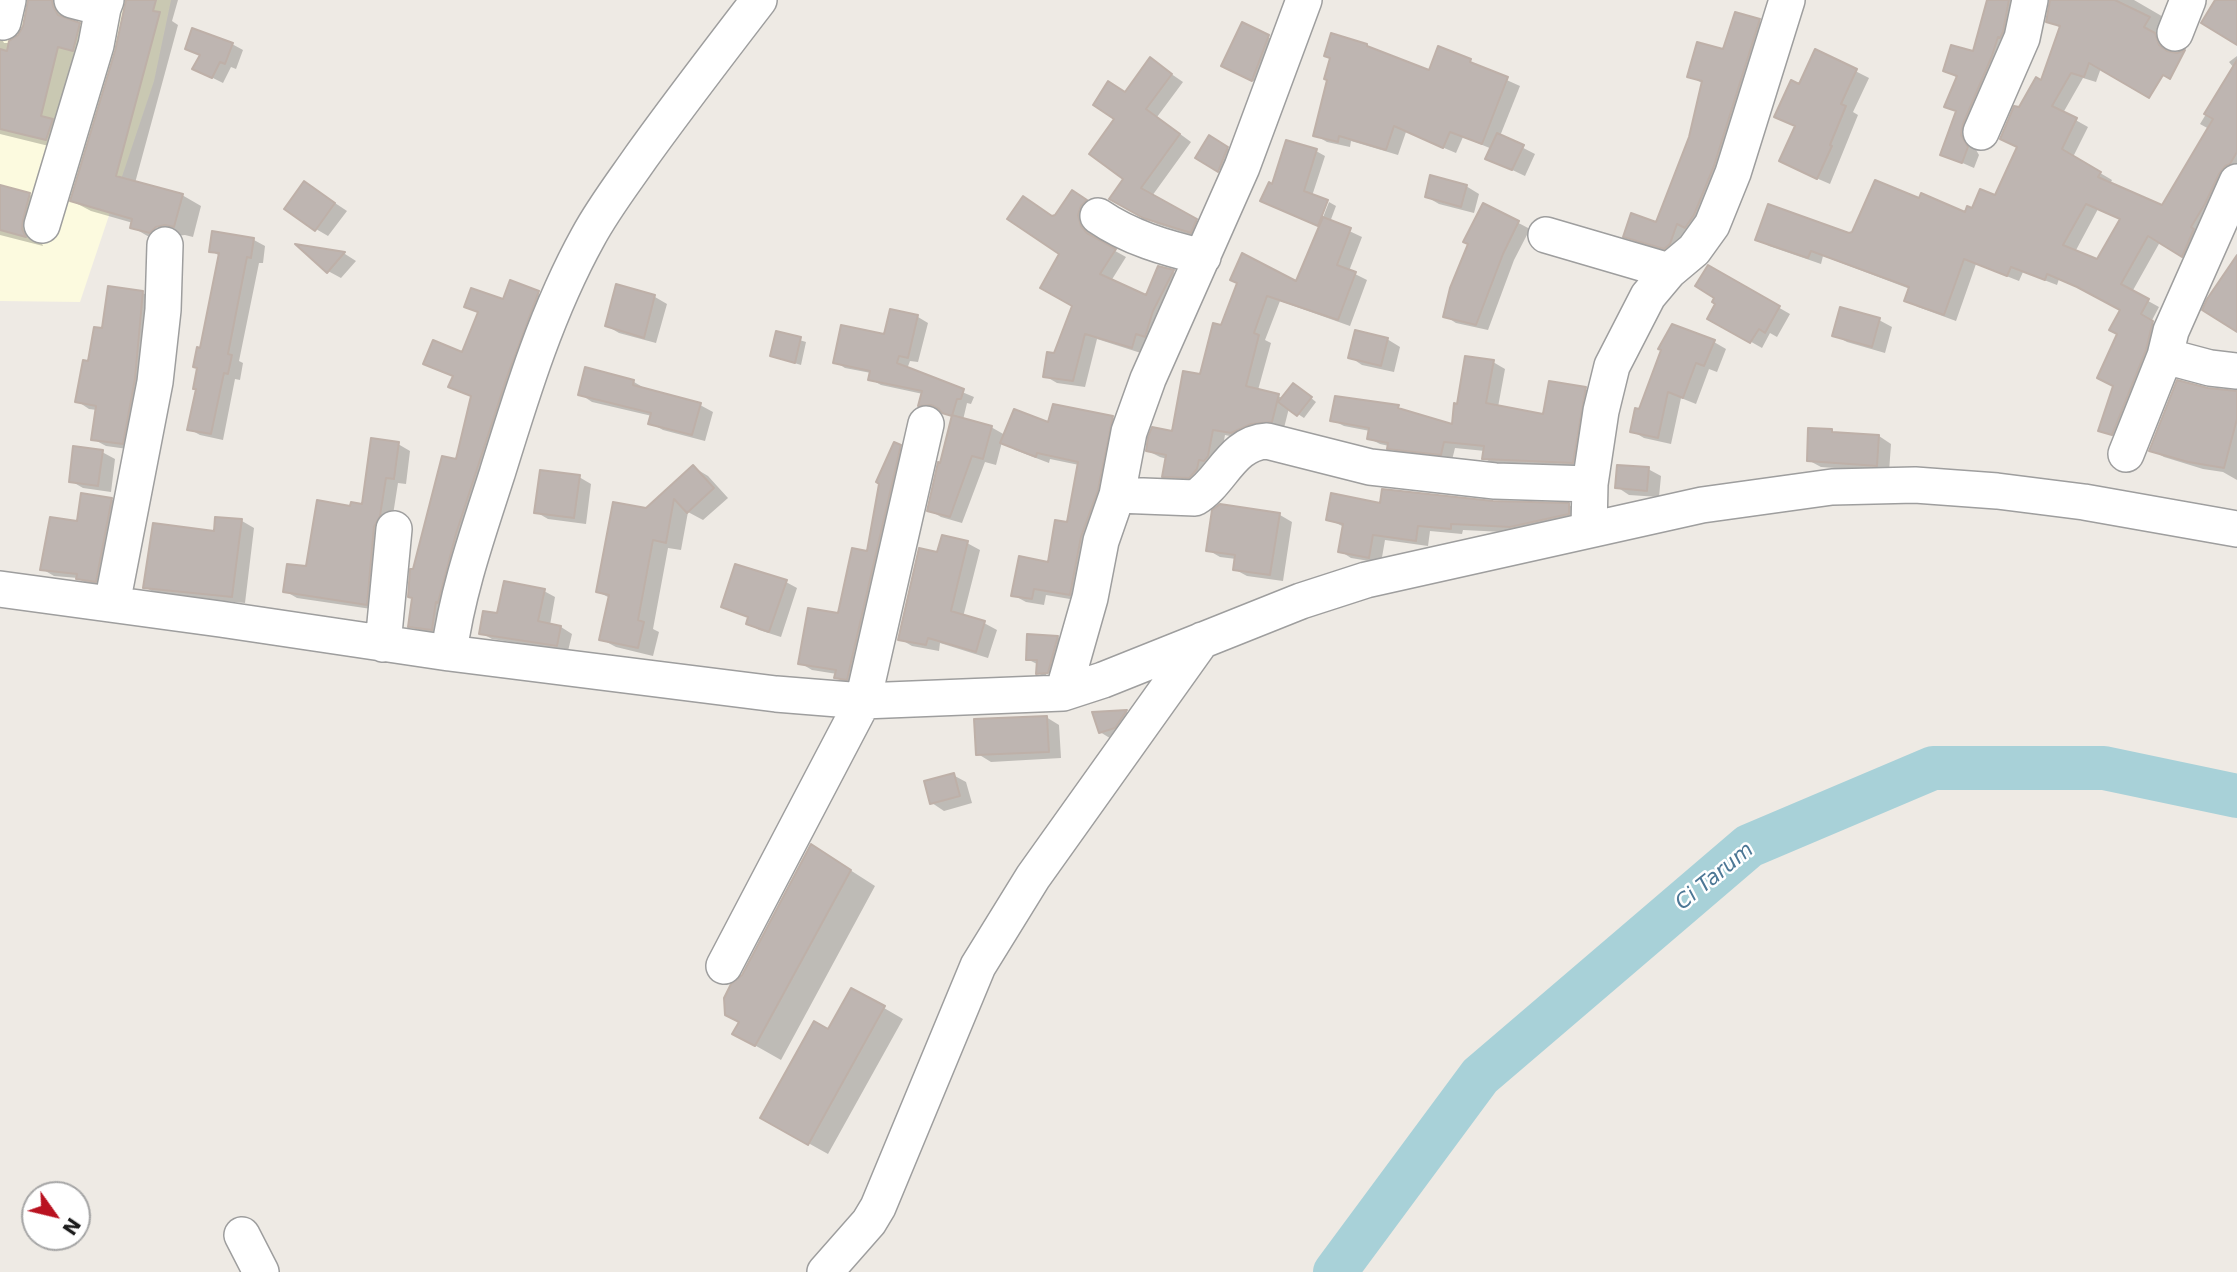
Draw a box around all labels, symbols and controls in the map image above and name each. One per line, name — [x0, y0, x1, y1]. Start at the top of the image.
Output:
water label: Ci Tarum — [1671, 838, 1759, 916]
north arrow — [21, 1181, 91, 1251]
text: N — [58, 1214, 85, 1239]

